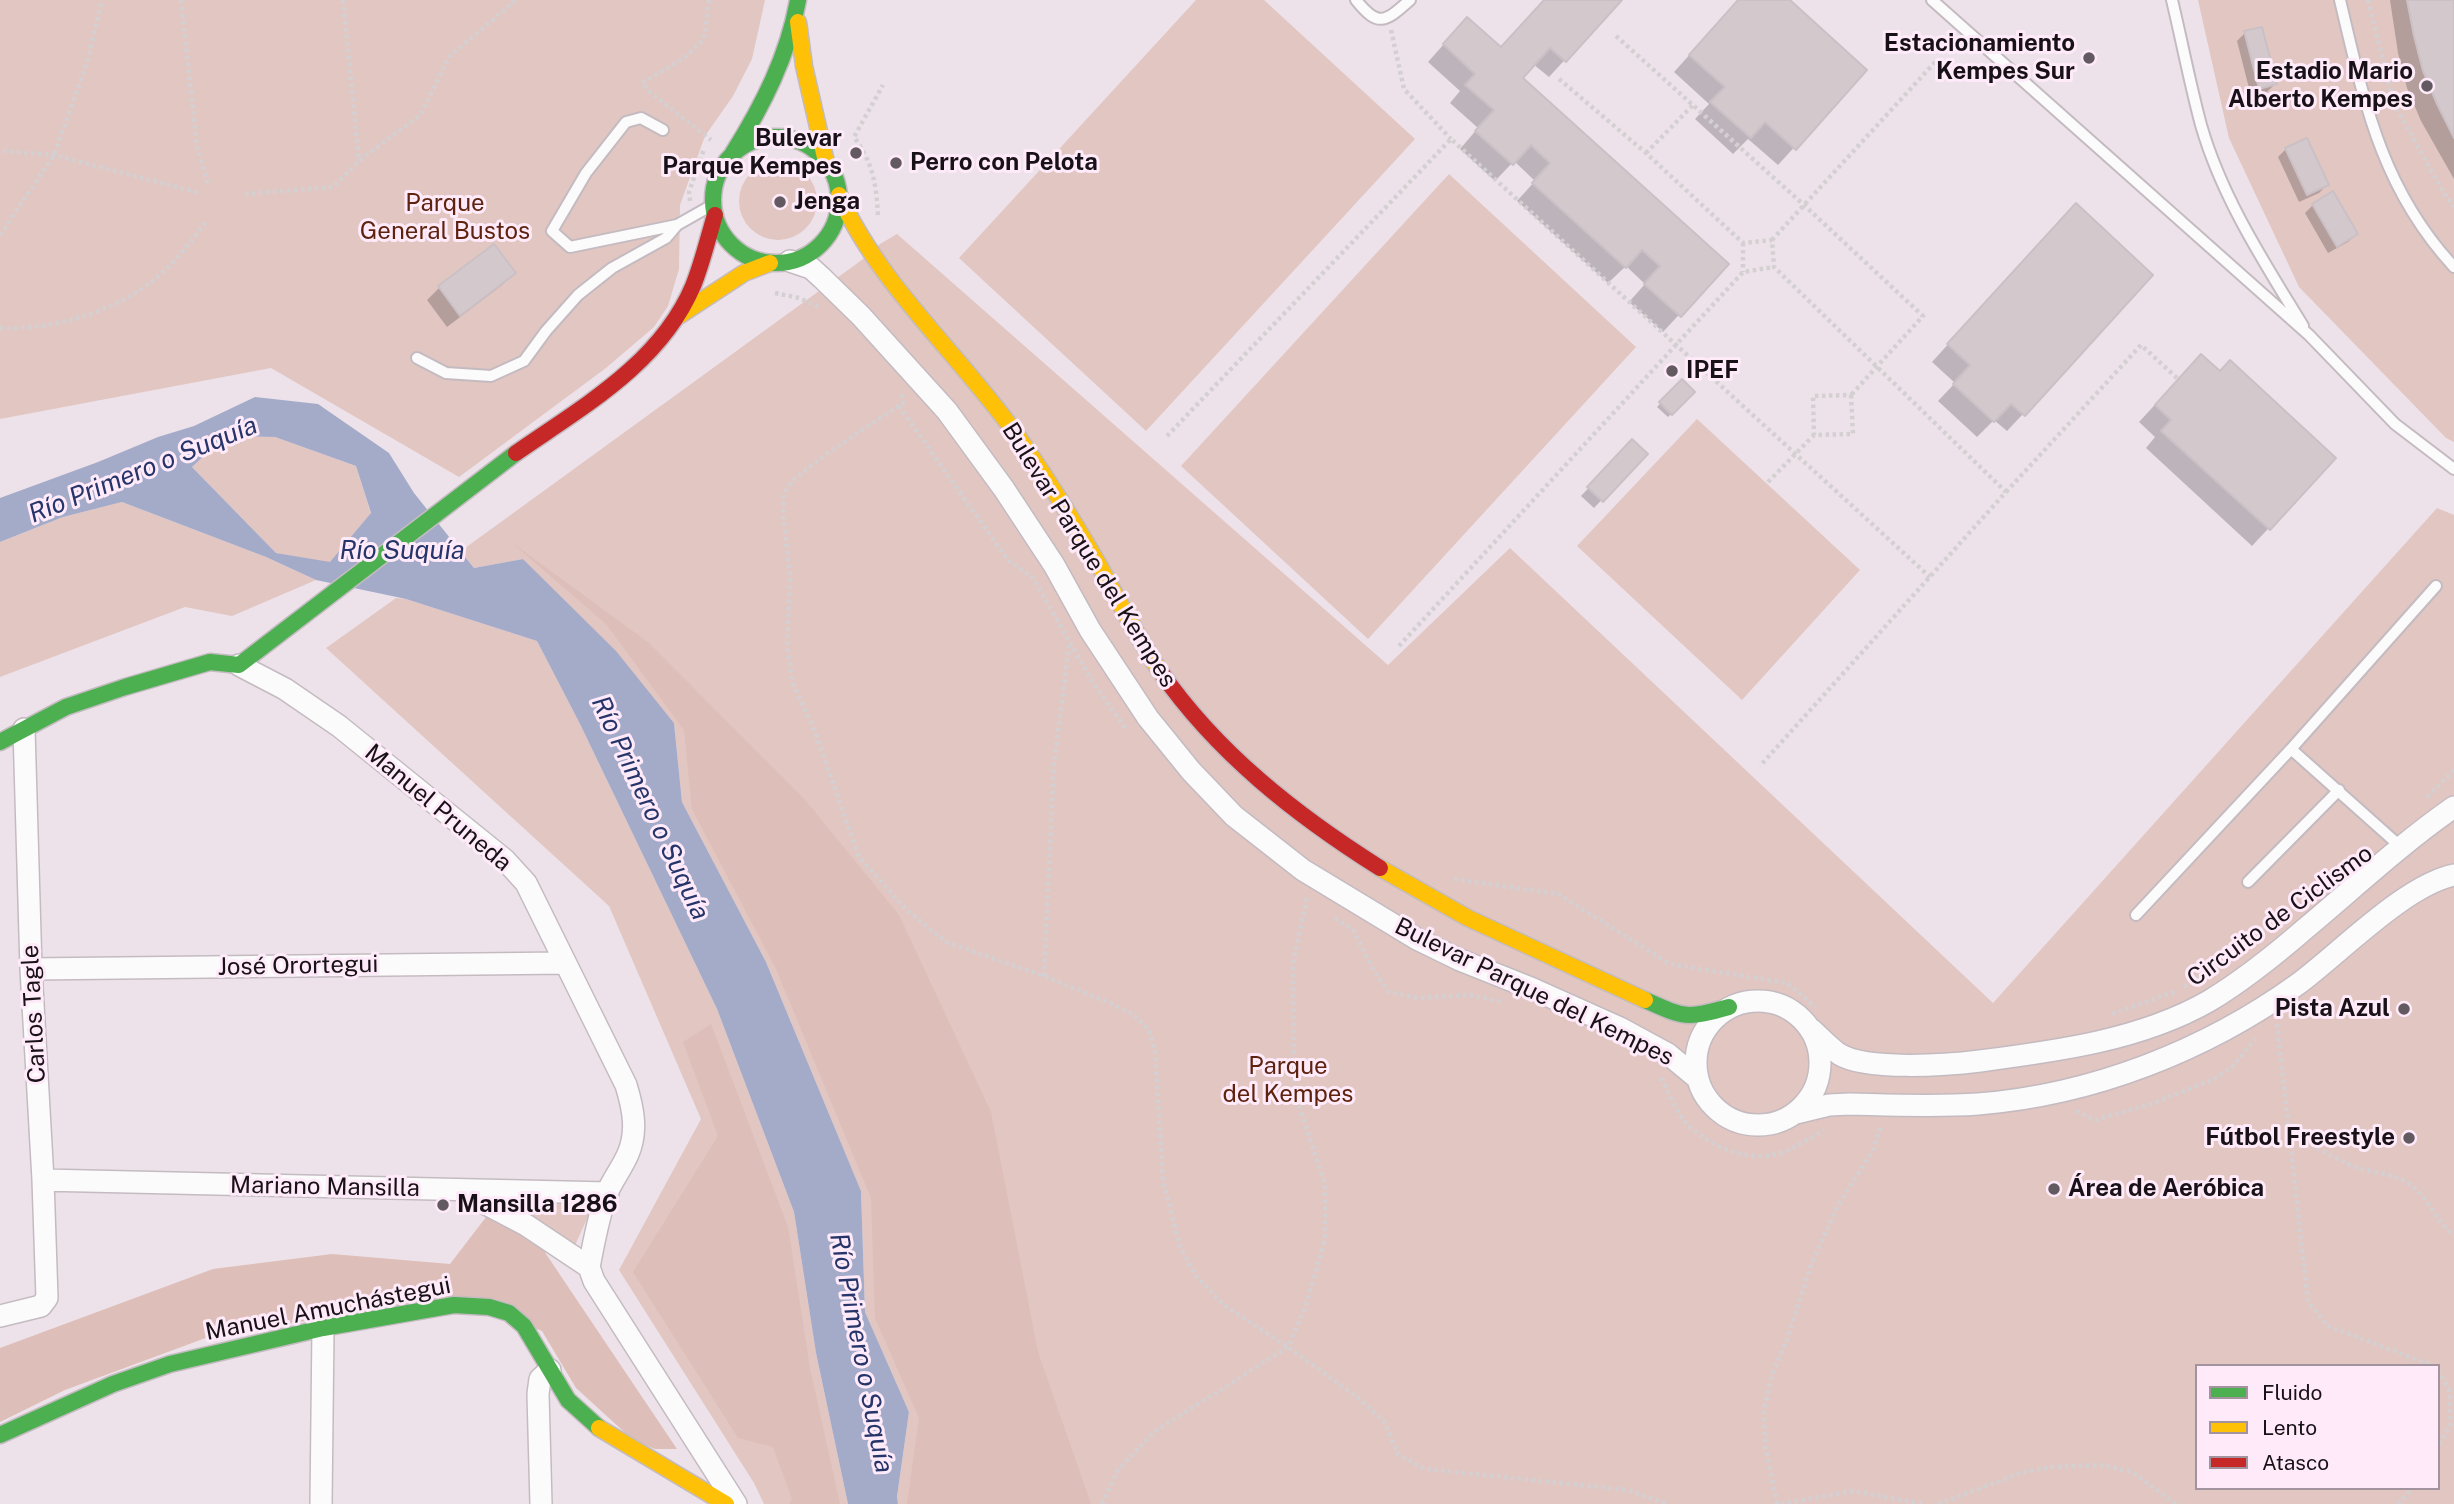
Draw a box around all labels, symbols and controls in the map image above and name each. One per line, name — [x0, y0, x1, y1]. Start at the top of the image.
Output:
place label: Estacionamiento Kempes Sur — [1884, 30, 2075, 86]
marker: Estacionamiento Kempes Sur — [2081, 50, 2097, 66]
place label: Estadio Mario Alberto Kempes — [2228, 58, 2413, 114]
marker: Estadio Mario Alberto Kempes — [2419, 78, 2435, 94]
place label: Bulevar Parque Kempes — [662, 125, 842, 181]
marker: Bulevar Parque Kempes — [848, 145, 864, 161]
place label: Perro con Pelota — [910, 149, 1098, 177]
marker: Perro con Pelota — [888, 155, 904, 171]
place label: Jenga — [794, 188, 860, 216]
park label: Parque General Bustos — [360, 190, 530, 246]
marker: Jenga — [772, 194, 788, 210]
place label: IPEF — [1686, 357, 1739, 385]
marker: IPEF — [1664, 363, 1680, 379]
water label: Río Primero o Suquía — [24, 410, 262, 530]
street label: Bulevar Parque del Kempes — [996, 417, 1182, 693]
water label: Río Suquía — [339, 535, 465, 567]
water label: Río Primero o Suquía — [584, 691, 716, 925]
street label: Manuel Pruneda — [359, 738, 517, 878]
street label: Circuito de Ciclismo — [2182, 839, 2378, 993]
street label: Bulevar Parque del Kempes — [1390, 912, 1678, 1072]
street label: Carlos Tagle — [16, 944, 52, 1084]
street label: José Orortegui — [217, 950, 379, 982]
place label: Pista Azul — [2275, 995, 2390, 1023]
marker: Pista Azul — [2396, 1001, 2412, 1017]
park label: Parque del Kempes — [1222, 1053, 1354, 1109]
place label: Fútbol Freestyle — [2205, 1124, 2395, 1152]
marker: Fútbol Freestyle — [2401, 1130, 2417, 1146]
street label: Mariano Mansilla — [230, 1171, 420, 1203]
place label: Área de Aeróbica — [2068, 1175, 2264, 1203]
marker: Área de Aeróbica — [2046, 1181, 2062, 1197]
place label: Mansilla 1286 — [457, 1191, 618, 1219]
marker: Mansilla 1286 — [435, 1197, 451, 1213]
water label: Río Primero o Suquía — [822, 1230, 900, 1476]
street label: Manuel Amuchástegui — [203, 1271, 453, 1347]
legend — [2195, 1364, 2440, 1490]
text: Fluido — [2262, 1380, 2322, 1405]
text: Lento — [2262, 1415, 2317, 1440]
text: Atasco — [2262, 1450, 2329, 1475]

